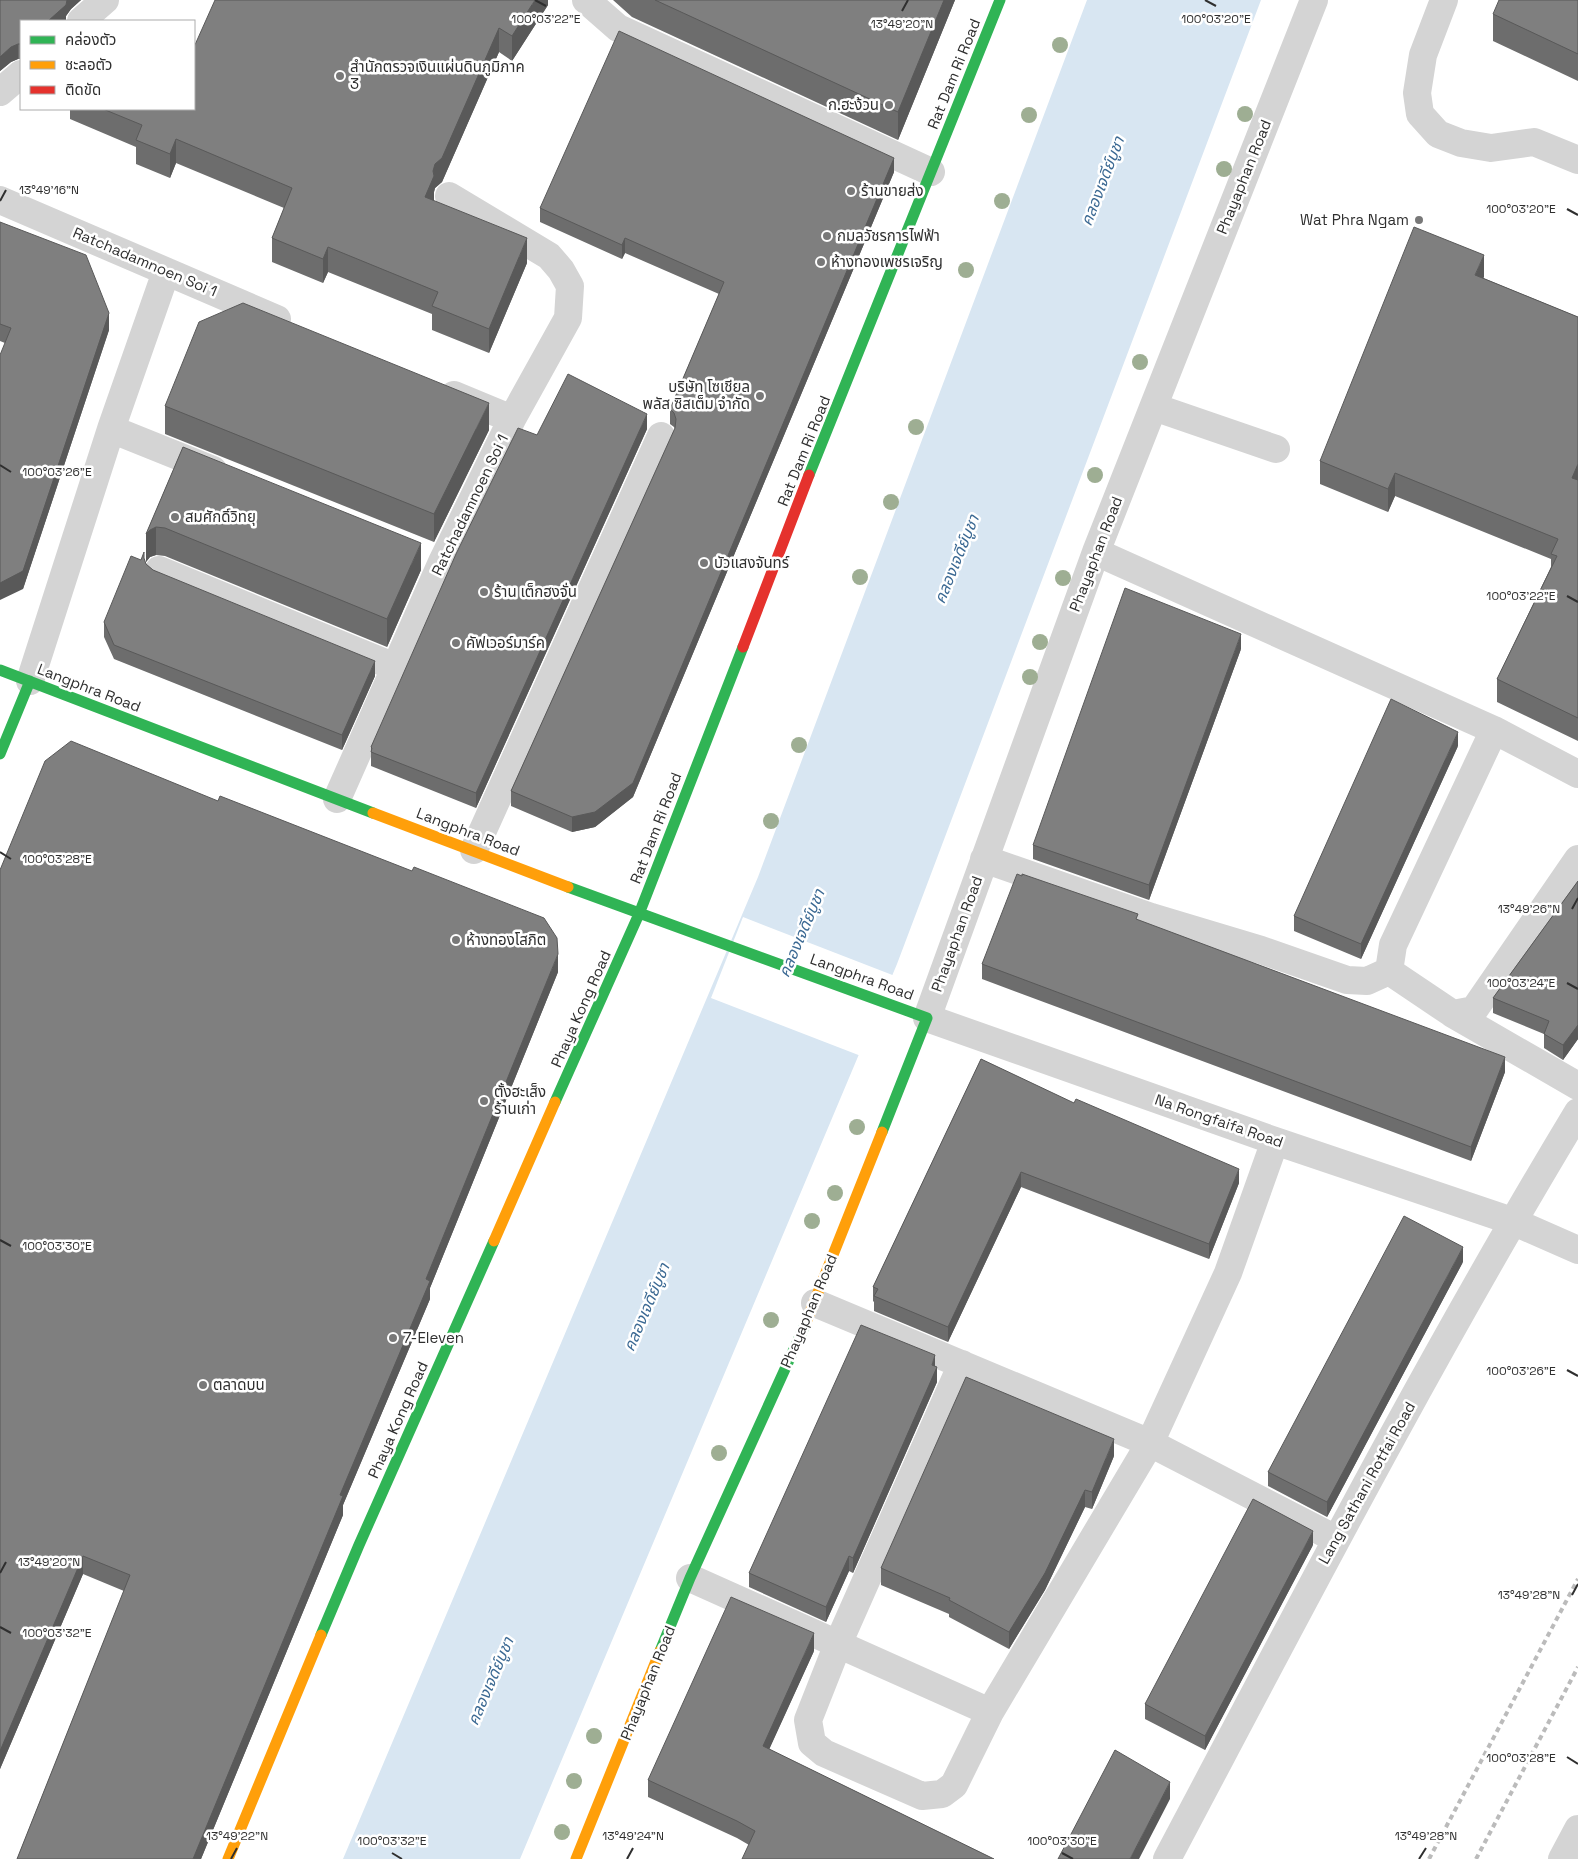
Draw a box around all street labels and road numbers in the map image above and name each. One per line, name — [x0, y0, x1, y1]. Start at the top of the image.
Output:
street label: Rat Dam Ri Road — [923, 16, 984, 132]
street label: Phayaphan Road — [1212, 117, 1275, 237]
street label: Ratchadamnoen Soi 1 — [70, 223, 220, 301]
street label: Rat Dam Ri Road — [773, 393, 834, 509]
street label: Ratchadamnoen Soi 1 — [427, 431, 512, 578]
street label: Phayaphan Road — [1065, 494, 1126, 614]
street label: Langphra Road — [35, 659, 144, 716]
street label: Rat Dam Ri Road — [626, 770, 685, 886]
street label: Langphra Road — [414, 803, 523, 860]
street label: Phayaphan Road — [927, 873, 986, 994]
street label: Phaya Kong Road — [546, 947, 615, 1070]
street label: Langphra Road — [808, 949, 917, 1004]
street label: Na Rongfaifa Road — [1152, 1090, 1286, 1151]
street label: Phayaphan Road — [776, 1251, 841, 1371]
street label: Phaya Kong Road — [363, 1358, 432, 1481]
street label: Lang Sathani Rotfai Road — [1314, 1398, 1419, 1567]
street label: Phayaphan Road — [616, 1623, 679, 1743]

